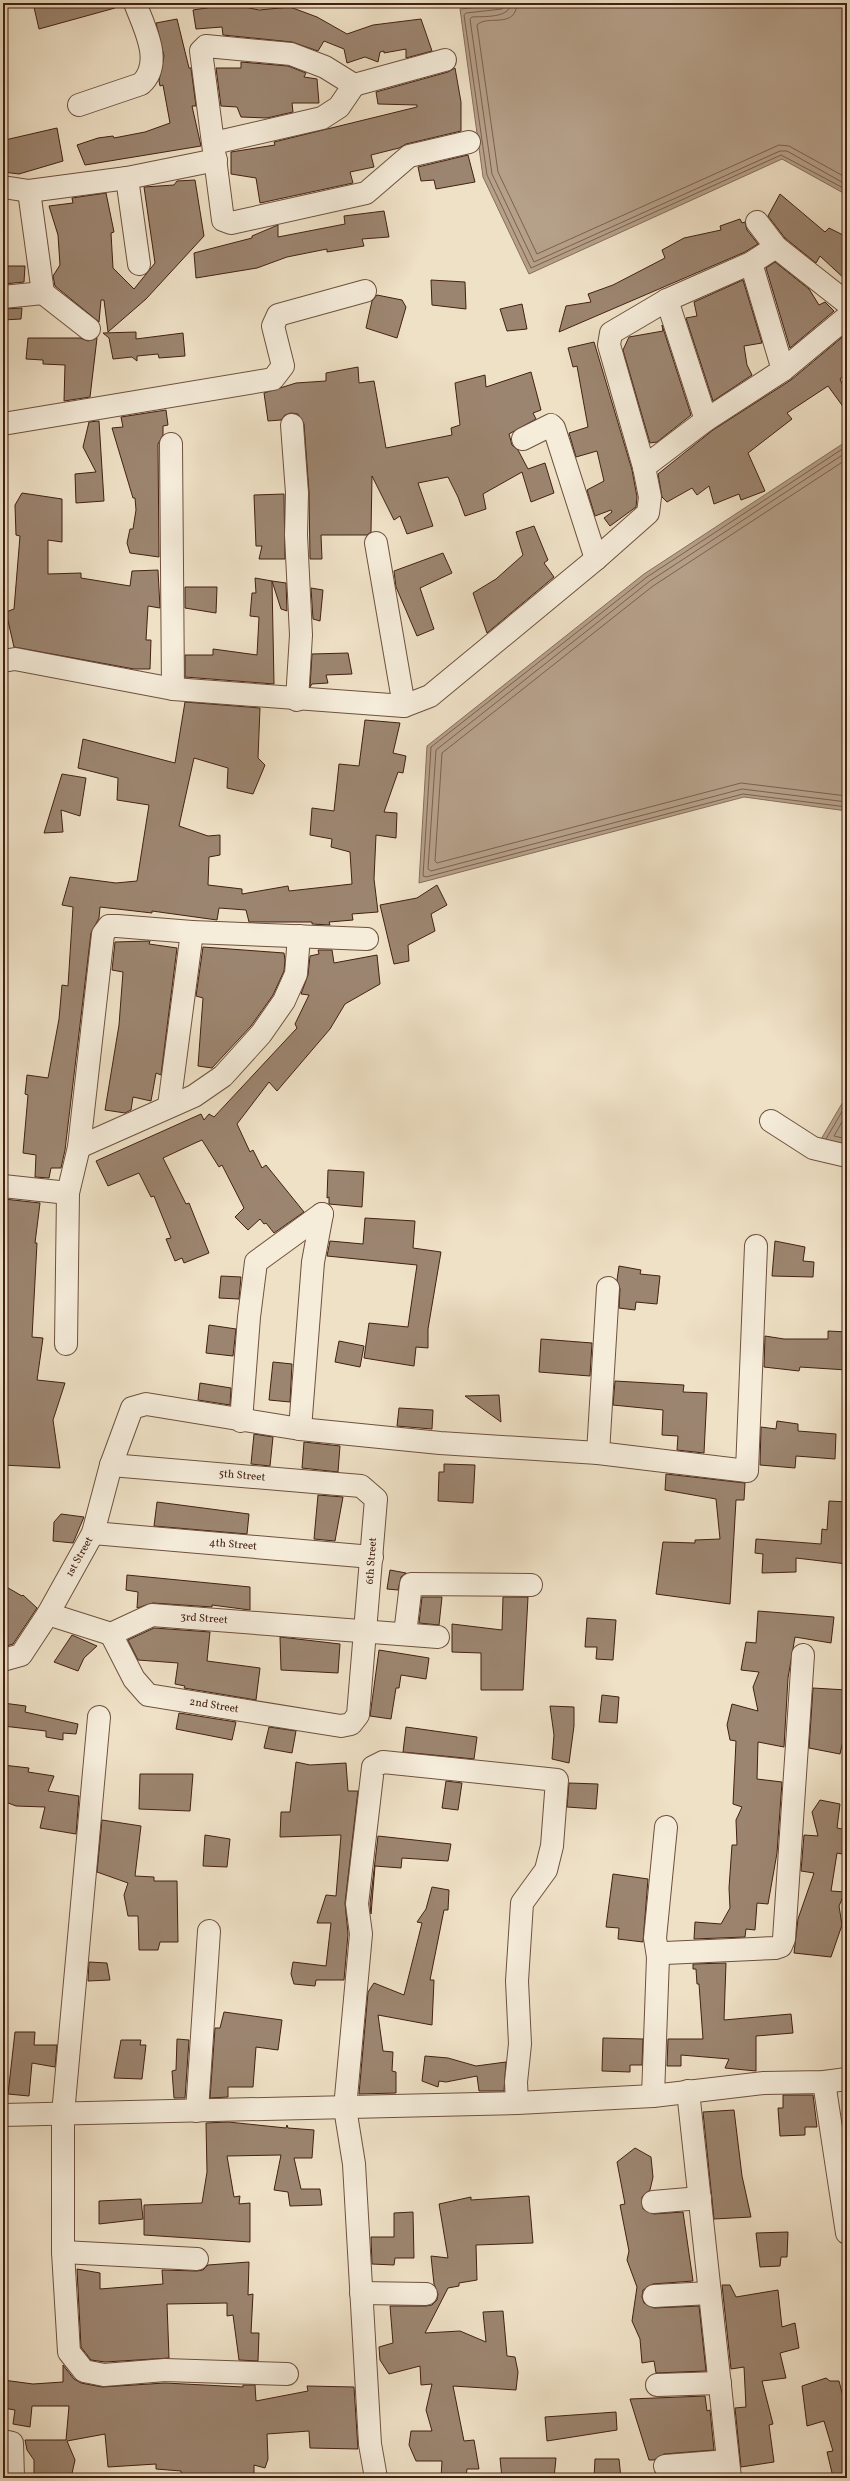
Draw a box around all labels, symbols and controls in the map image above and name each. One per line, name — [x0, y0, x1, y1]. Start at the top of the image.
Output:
street label: 5th Street — [218, 1466, 266, 1486]
street label: 1st Street — [63, 1534, 97, 1580]
street label: 4th Street — [208, 1535, 258, 1555]
street label: 6th Street — [363, 1537, 381, 1585]
street label: 3rd Street — [180, 1610, 228, 1628]
street label: 2nd Street — [188, 1695, 240, 1717]

